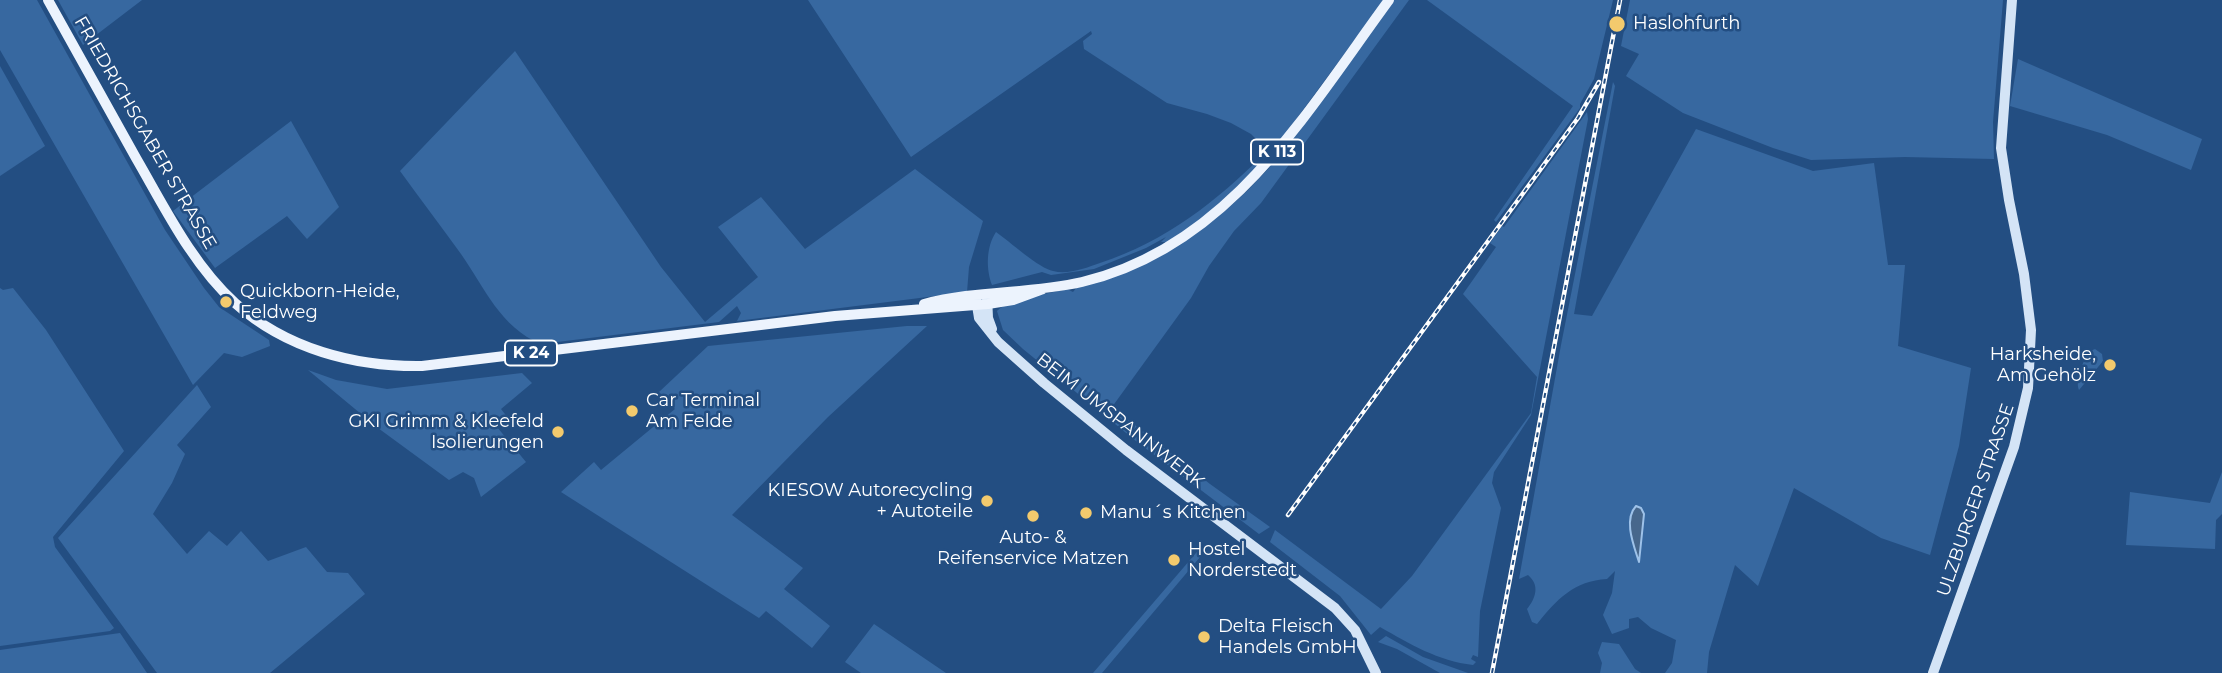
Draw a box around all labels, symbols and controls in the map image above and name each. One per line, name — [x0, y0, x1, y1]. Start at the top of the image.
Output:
street label: FRIEDRICHSGABER STRASSE — [69, 13, 221, 253]
place label: Haslohfurth — [1633, 13, 1740, 35]
marker: Haslohfurth — [1607, 14, 1627, 34]
road number: K 113 — [1251, 140, 1303, 164]
place label: Quickborn-Heide, Feldweg — [240, 281, 400, 324]
marker: Quickborn-Heide, Feldweg — [218, 294, 234, 310]
road number: K 24 — [505, 340, 557, 366]
place label: Harksheide, Am Gehölz — [1990, 344, 2096, 386]
street label: BEIM UMSPANNWERK — [1032, 349, 1208, 493]
marker: Harksheide, Am Gehölz — [2102, 357, 2118, 373]
place label: Car Terminal Am Felde — [646, 390, 760, 432]
street label: ULZBURGER STRASSE — [1933, 401, 2019, 599]
marker: Car Terminal Am Felde — [624, 403, 640, 419]
place label: GKI Grimm & Kleefeld Isolierungen — [348, 411, 544, 453]
marker: GKI Grimm & Kleefeld Isolierungen — [550, 424, 566, 440]
place label: KIESOW Autorecycling + Autoteile — [768, 480, 973, 522]
marker: KIESOW Autorecycling + Autoteile — [979, 493, 995, 509]
place label: Manu´s Kitchen — [1100, 502, 1246, 524]
marker: Manu´s Kitchen — [1078, 505, 1094, 521]
marker: Auto- & Reifenservice Matzen — [1025, 508, 1041, 524]
place label: Auto- & Reifenservice Matzen — [937, 527, 1129, 570]
place label: Hostel Norderstedt — [1188, 539, 1297, 582]
marker: Hostel Norderstedt — [1166, 552, 1182, 568]
place label: Delta Fleisch Handels GmbH — [1218, 616, 1357, 658]
marker: Delta Fleisch Handels GmbH — [1196, 629, 1212, 645]

